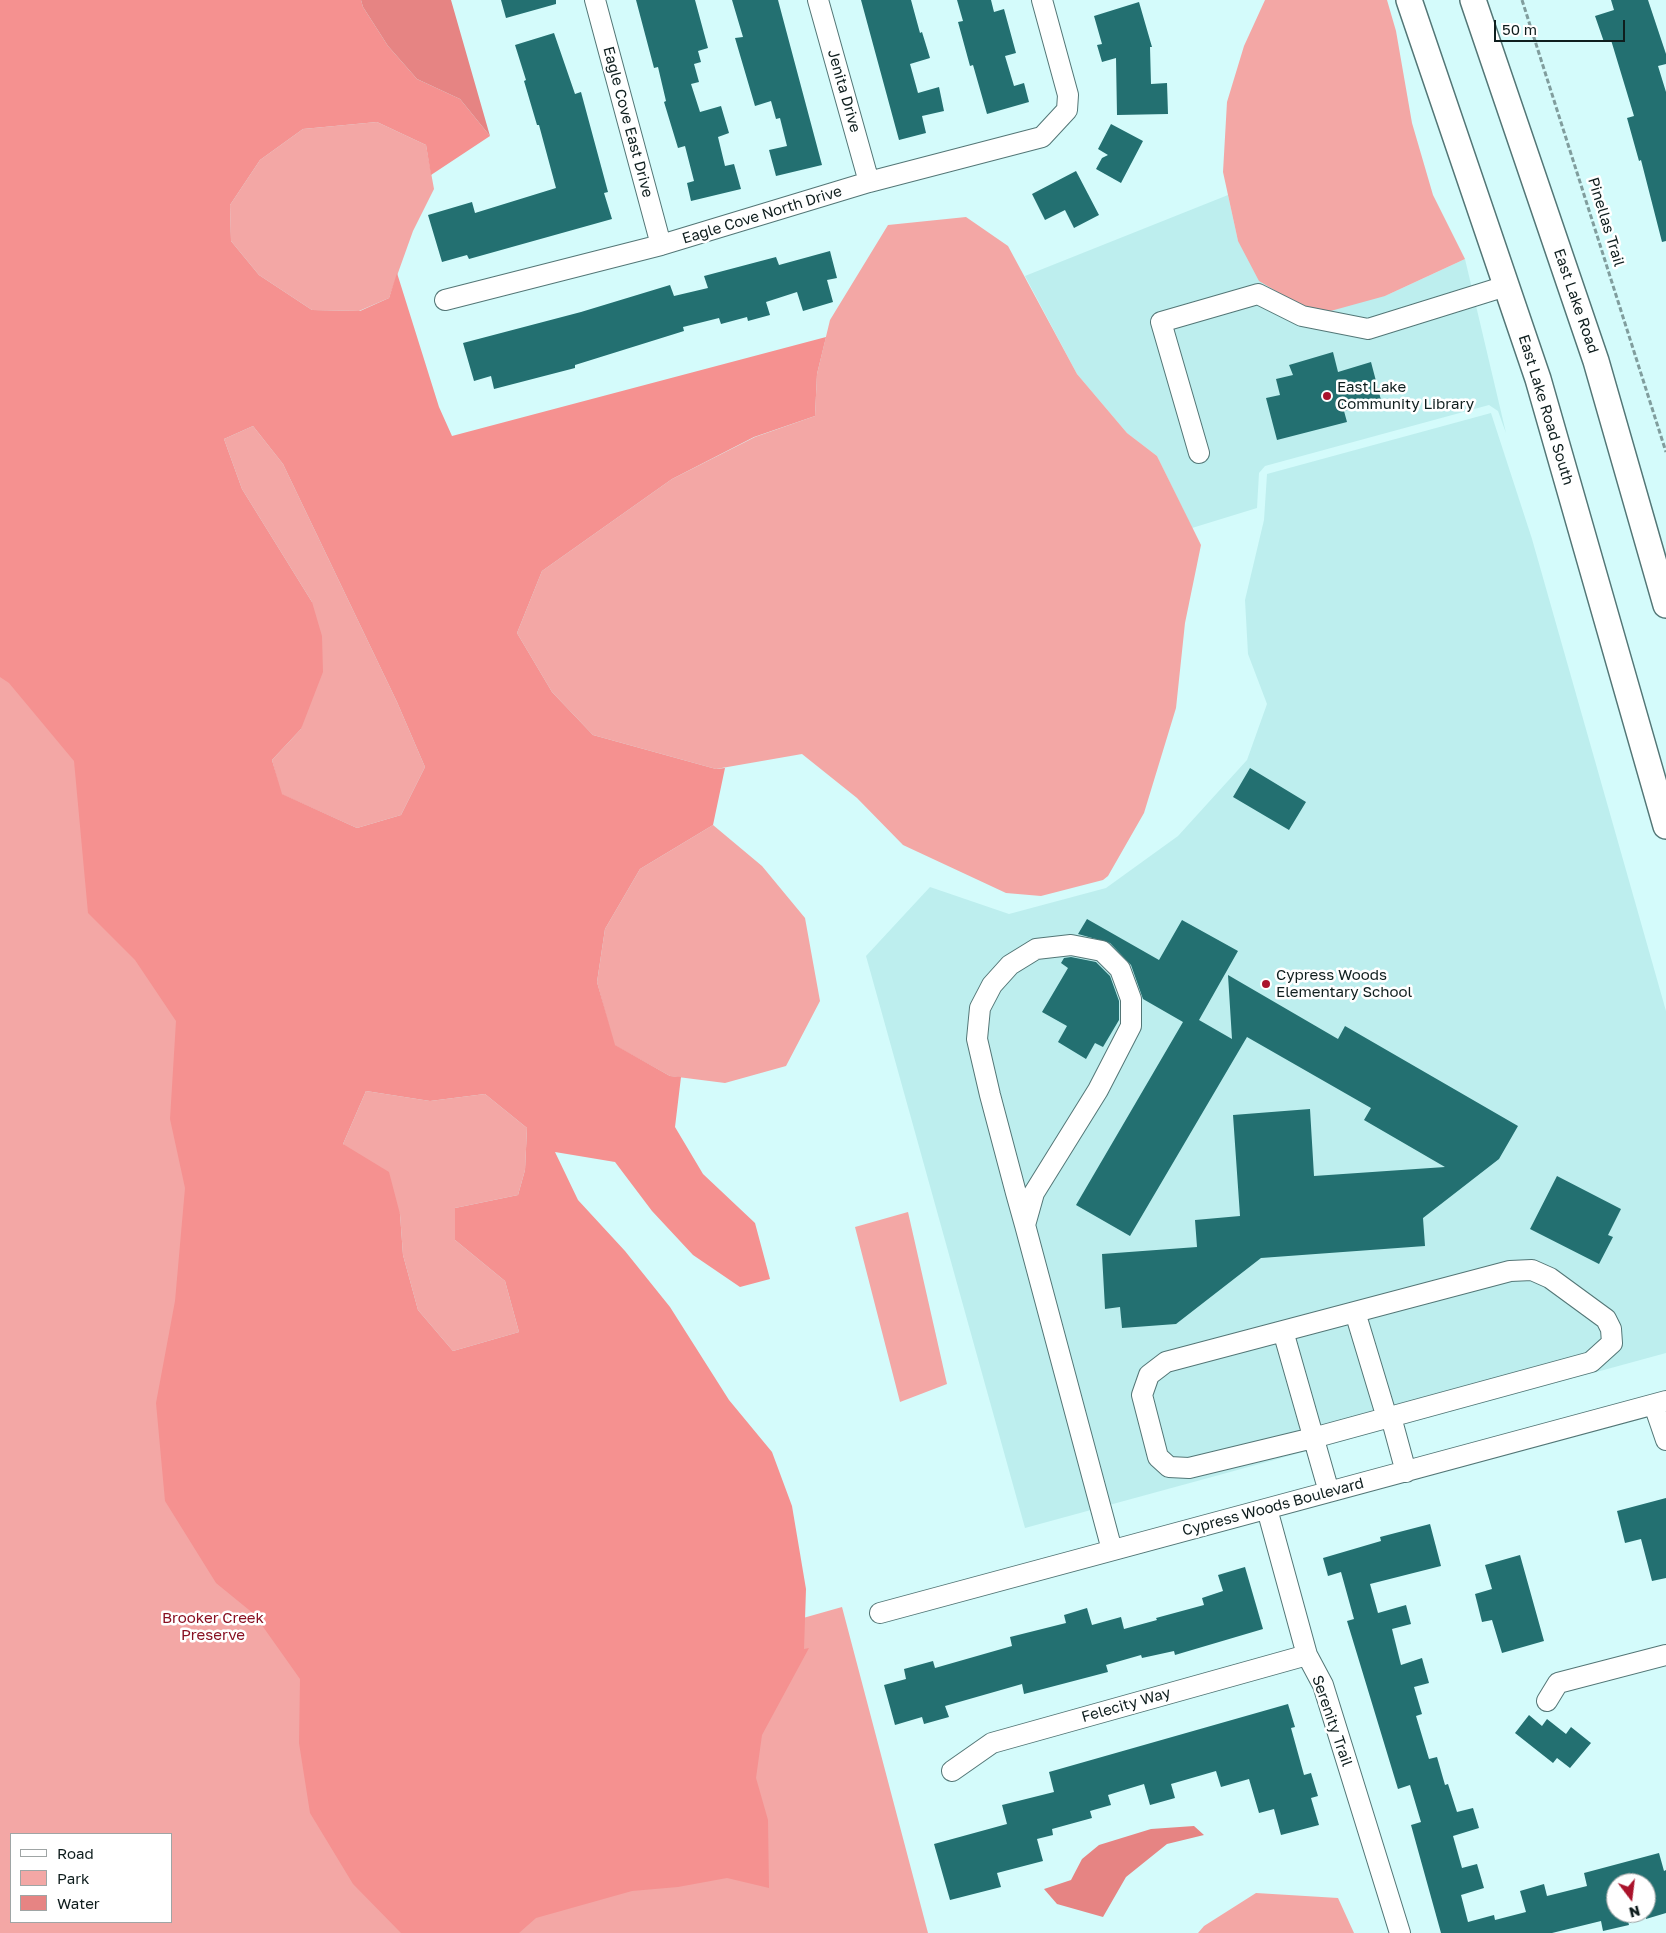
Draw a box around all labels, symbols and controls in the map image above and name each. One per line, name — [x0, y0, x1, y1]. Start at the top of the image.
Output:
scale bar — [1496, 10, 1627, 42]
text: 50 m — [1502, 20, 1537, 38]
street label: Eagle Cove East Drive — [599, 45, 657, 199]
street label: Jenita Drive — [824, 47, 864, 135]
street label: Pinellas Trail — [1584, 175, 1628, 269]
street label: Eagle Cove North Drive — [680, 182, 844, 248]
street label: East Lake Road — [1550, 246, 1602, 356]
street label: East Lake Road South — [1515, 333, 1577, 487]
place label: East Lake Community Library — [1337, 378, 1474, 413]
marker: East Lake Community Library — [1321, 390, 1333, 402]
place label: Cypress Woods Elementary School — [1276, 966, 1412, 1001]
marker: Cypress Woods Elementary School — [1260, 978, 1272, 990]
street label: Cypress Woods Boulevard — [1180, 1474, 1366, 1540]
park label: Brooker Creek Preserve — [162, 1609, 264, 1644]
street label: Serenity Trail — [1308, 1673, 1356, 1769]
street label: Felecity Way — [1079, 1684, 1173, 1726]
legend — [10, 1833, 172, 1923]
text: Road — [57, 1844, 94, 1862]
text: Park — [57, 1869, 89, 1887]
north arrow — [1606, 1873, 1656, 1923]
text: Water — [57, 1894, 100, 1912]
text: N — [1627, 1902, 1642, 1922]

